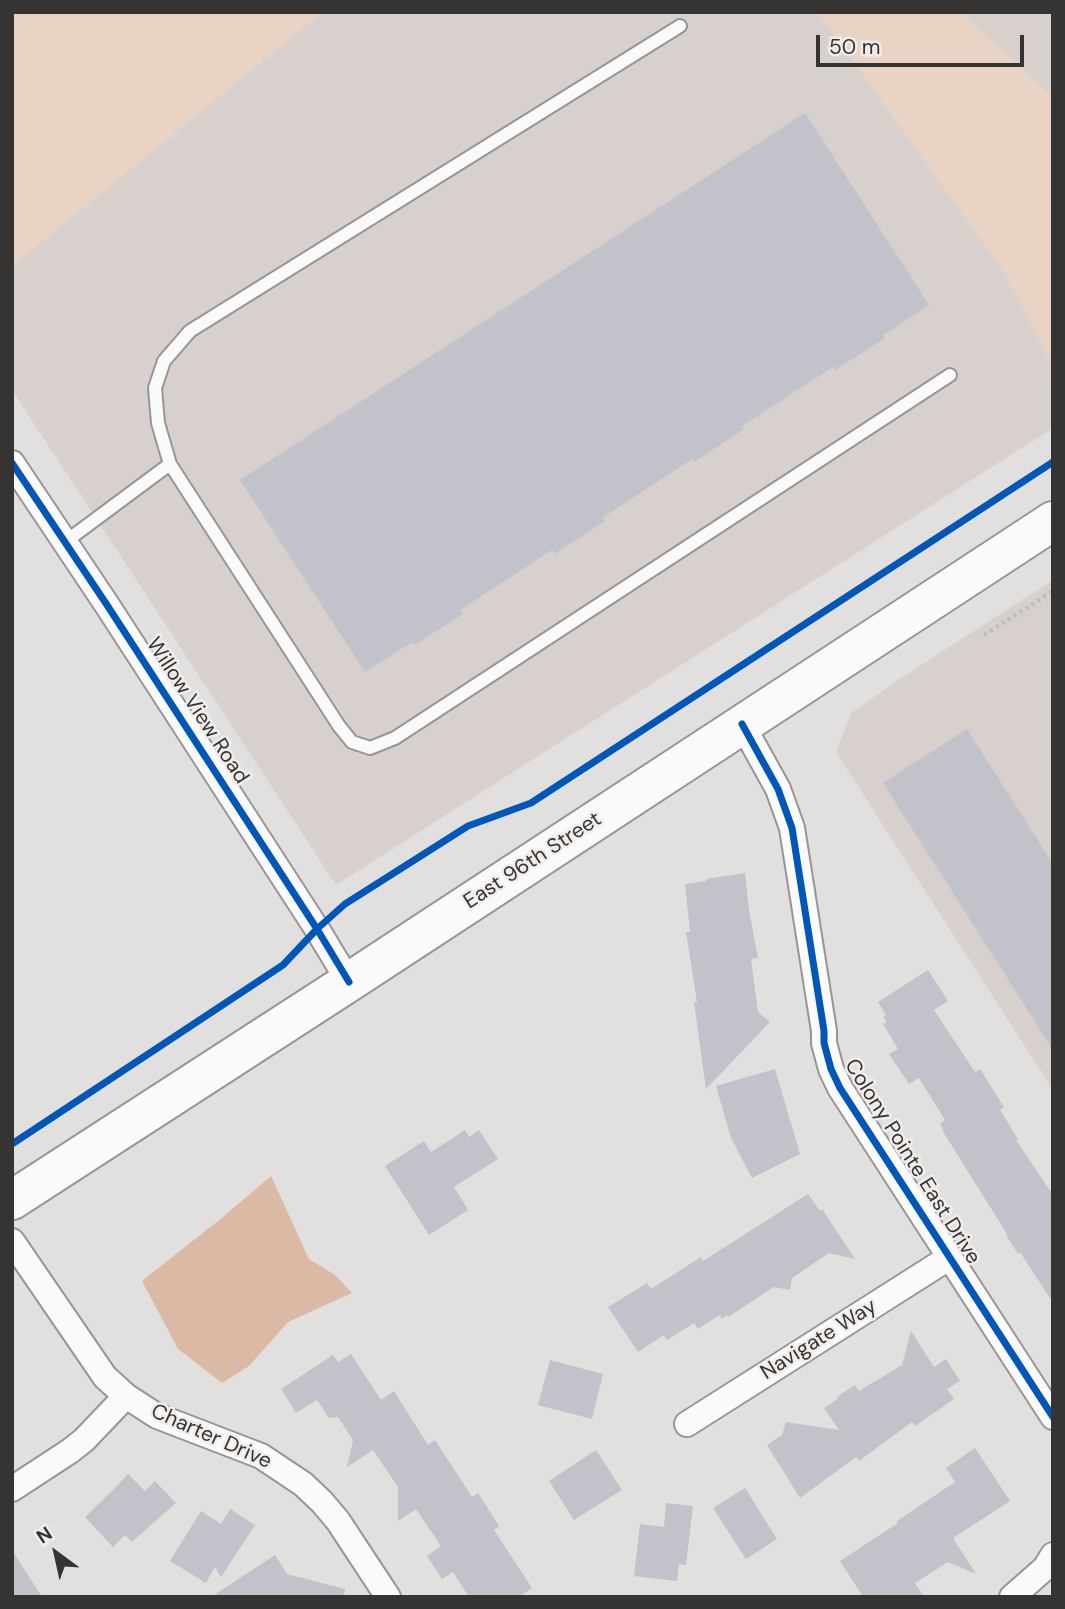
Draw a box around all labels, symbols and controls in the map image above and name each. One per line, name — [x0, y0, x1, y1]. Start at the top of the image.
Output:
scale bar — [820, 21, 1028, 65]
text: 50 m — [829, 33, 880, 61]
street label: Willow View Road — [140, 633, 254, 789]
street label: East 96th Street — [459, 807, 607, 915]
street label: Colony Pointe East Drive — [838, 1055, 986, 1269]
street label: Navigate Way — [756, 1294, 882, 1386]
street label: Charter Drive — [147, 1399, 275, 1475]
north arrow — [21, 1518, 91, 1588]
text: N — [32, 1521, 57, 1549]

